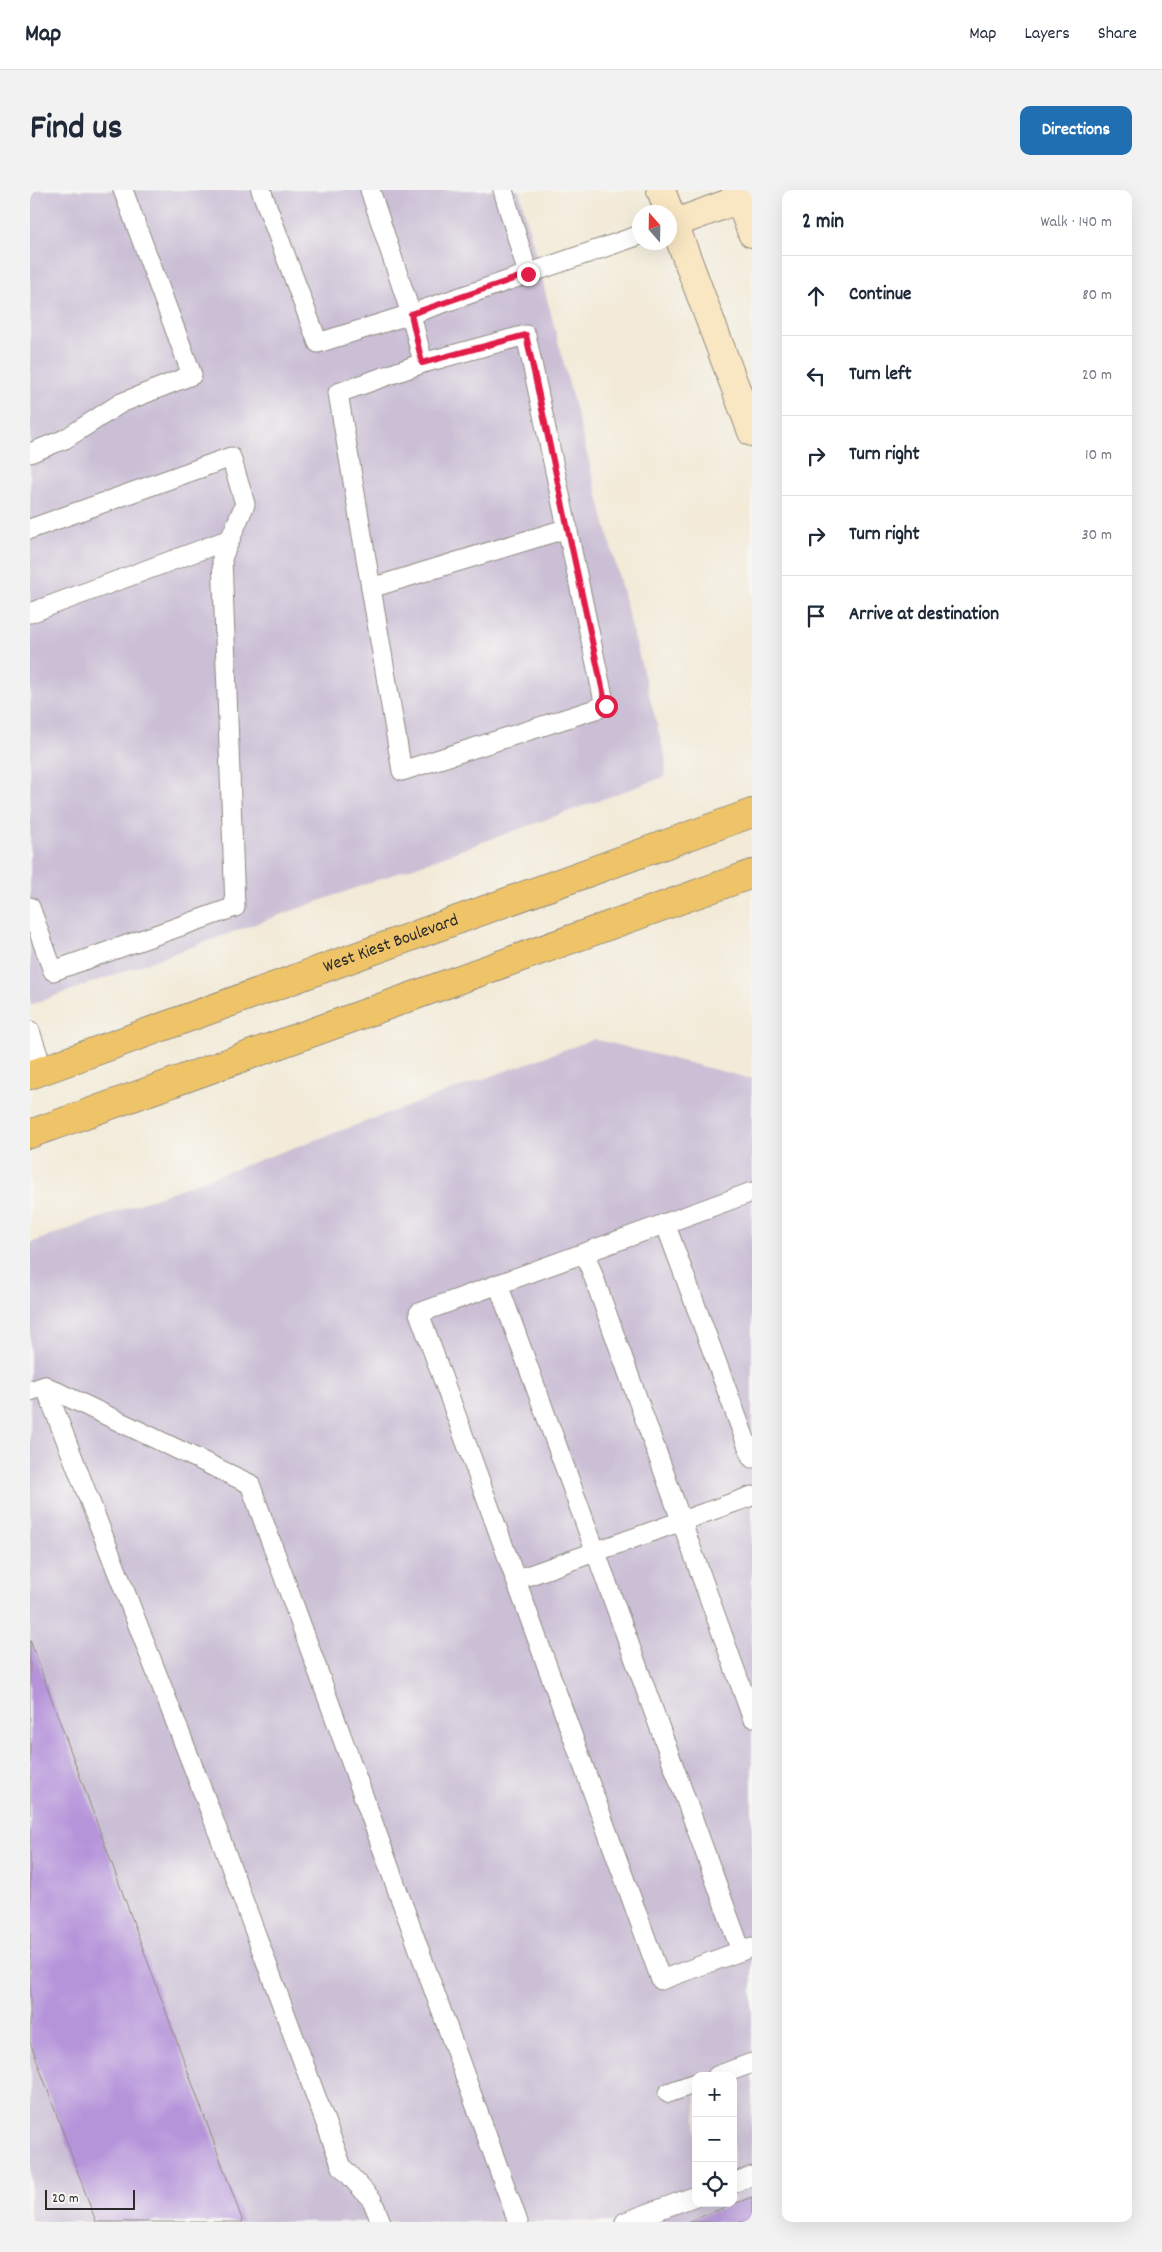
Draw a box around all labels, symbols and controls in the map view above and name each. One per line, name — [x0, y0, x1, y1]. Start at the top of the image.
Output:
text: Map — [25, 18, 61, 52]
text: Map — [969, 22, 996, 47]
text: Layers — [1024, 22, 1070, 47]
text: Share — [1098, 22, 1137, 47]
text: Find us — [30, 105, 122, 155]
button: Directions — [1020, 106, 1132, 155]
north arrow — [632, 205, 677, 250]
text: 2 min — [802, 208, 844, 238]
text: Walk · 140 m — [1040, 211, 1112, 234]
route end — [517, 263, 540, 286]
icon: ahead — [802, 282, 830, 310]
text: Continue — [849, 282, 911, 309]
text: 80 m — [1082, 284, 1112, 307]
icon: left — [802, 362, 830, 390]
text: Turn left — [849, 362, 912, 389]
text: 20 m — [1082, 364, 1112, 387]
icon: right — [802, 442, 830, 470]
text: Turn right — [849, 442, 920, 469]
text: 10 m — [1085, 444, 1112, 467]
icon: right — [802, 522, 830, 550]
text: Turn right — [849, 522, 920, 549]
text: 30 m — [1082, 524, 1112, 547]
icon: arrive — [802, 602, 830, 630]
text: Arrive at destination — [849, 602, 999, 629]
route start — [595, 695, 618, 718]
street label: West Kiest Boulevard — [320, 908, 462, 980]
map controls — [692, 2072, 737, 2207]
button: + — [692, 2072, 737, 2117]
button: − — [692, 2117, 737, 2162]
button: locate — [692, 2162, 737, 2207]
scale bar — [45, 2187, 135, 2210]
text: 20 m — [52, 2189, 79, 2209]

